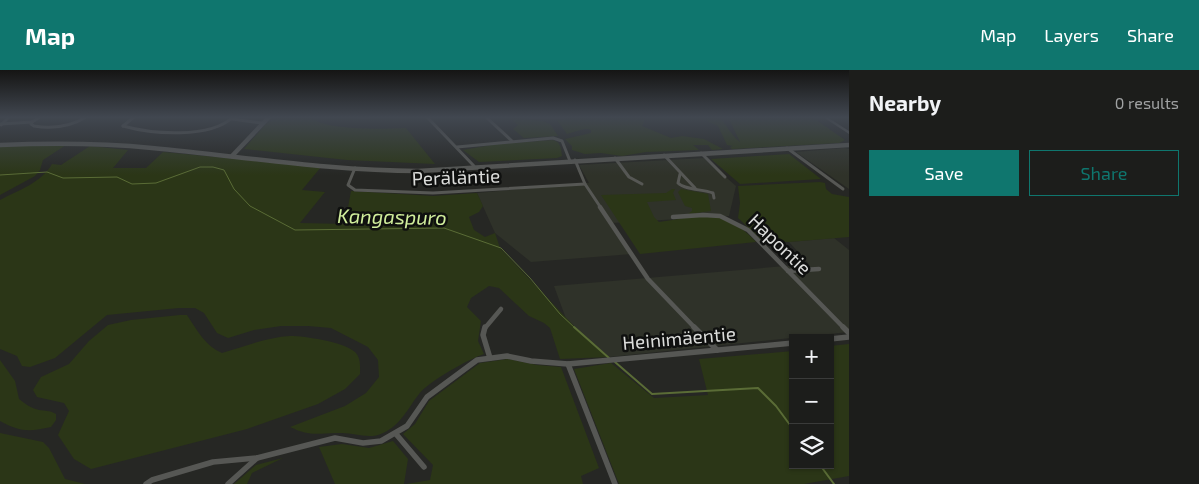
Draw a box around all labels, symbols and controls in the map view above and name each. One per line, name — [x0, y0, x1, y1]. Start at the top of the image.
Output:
text: Map — [25, 21, 75, 50]
text: Map — [980, 24, 1016, 46]
text: Layers — [1044, 24, 1099, 46]
text: Share — [1127, 24, 1174, 46]
text: Nearby — [869, 90, 941, 115]
text: 0 results — [1115, 93, 1179, 112]
button: Save — [869, 150, 1019, 196]
button: Share — [1029, 150, 1179, 196]
street label: Peräläntie — [411, 163, 501, 190]
water label: Kangaspuro — [337, 203, 447, 229]
street label: Hapontie — [744, 208, 816, 279]
street label: Heinimäentie — [621, 321, 737, 354]
map controls — [789, 334, 834, 469]
button: + — [789, 334, 834, 379]
button: − — [789, 379, 834, 424]
button: layers — [789, 424, 834, 469]

